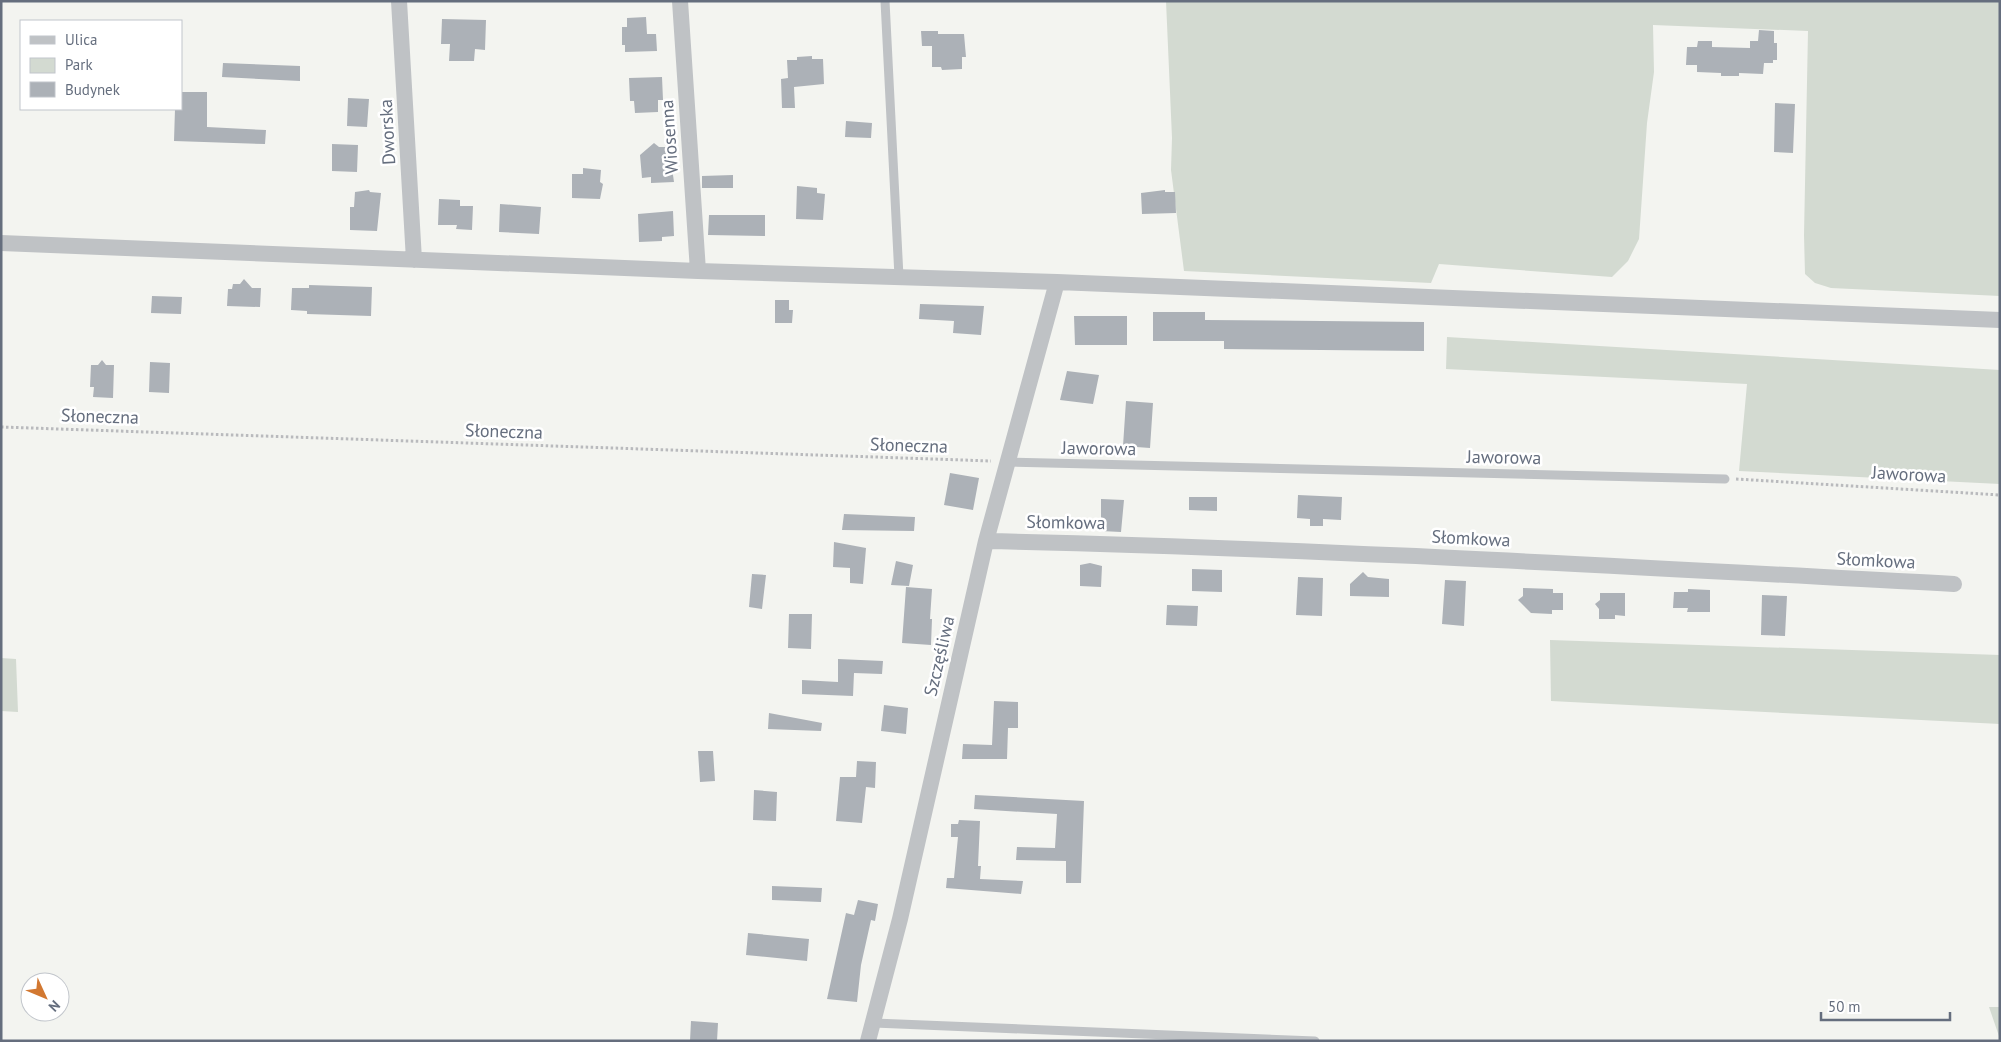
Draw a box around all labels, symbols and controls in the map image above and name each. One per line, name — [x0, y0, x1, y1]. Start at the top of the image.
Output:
legend — [20, 20, 182, 110]
text: Ulica — [65, 30, 97, 49]
text: Park — [65, 55, 93, 74]
text: Budynek — [65, 80, 121, 99]
street label: Dworska — [374, 99, 400, 165]
street label: Wiosenna — [655, 99, 683, 175]
street label: Słoneczna — [61, 403, 139, 429]
street label: Słoneczna — [465, 418, 543, 444]
street label: Słoneczna — [870, 432, 948, 458]
street label: Jaworowa — [1061, 436, 1136, 460]
street label: Jaworowa — [1466, 445, 1541, 469]
street label: Jaworowa — [1870, 461, 1947, 487]
street label: Słomkowa — [1026, 510, 1106, 534]
street label: Słomkowa — [1431, 524, 1511, 552]
street label: Słomkowa — [1836, 546, 1916, 574]
street label: Szczęśliwa — [919, 614, 959, 698]
north arrow — [20, 972, 70, 1022]
scale bar — [1821, 990, 1950, 1022]
text: N — [45, 996, 64, 1016]
text: 50 m — [1828, 997, 1861, 1016]

